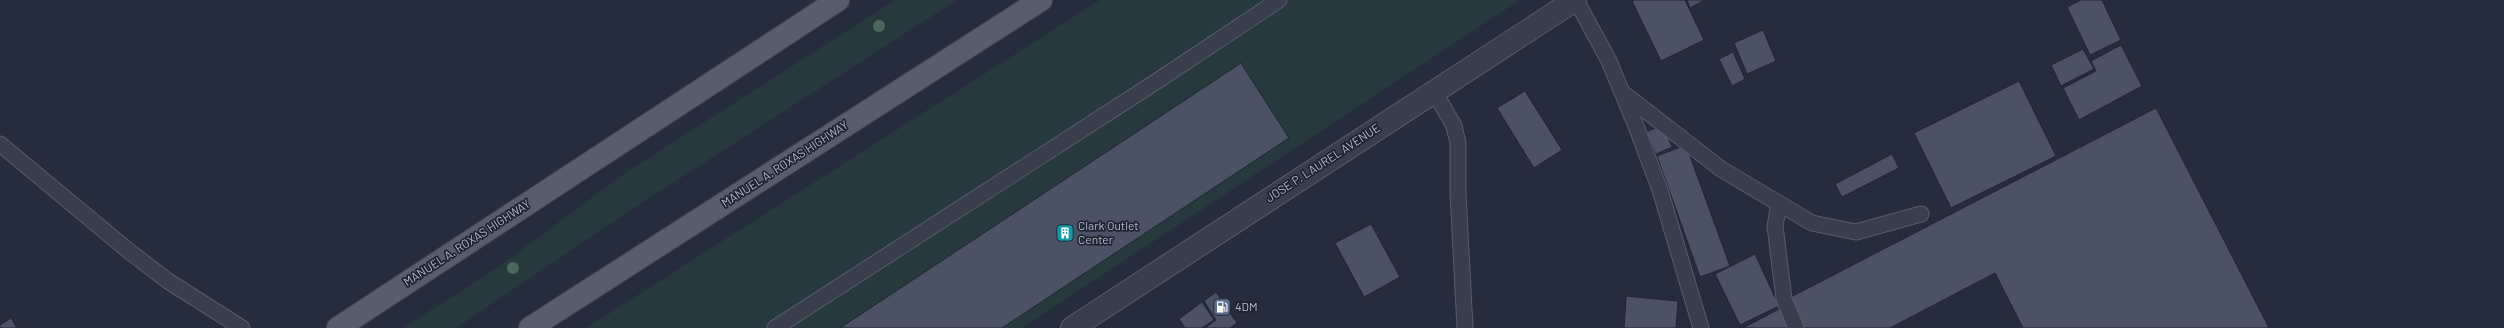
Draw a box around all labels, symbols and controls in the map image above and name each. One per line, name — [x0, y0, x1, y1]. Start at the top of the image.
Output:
street label: MANUEL A. ROXAS HIGHWAY — [718, 117, 851, 209]
street label: JOSE P. LAUREL AVENUE — [1263, 120, 1382, 204]
street label: MANUEL A. ROXAS HIGHWAY — [400, 196, 533, 288]
place label: Clark Outlet Center — [1078, 218, 1139, 246]
building icon: Clark Outlet Center — [1055, 223, 1075, 243]
fuel station icon: 4DM — [1212, 297, 1232, 317]
place label: 4DM — [1235, 299, 1258, 313]

